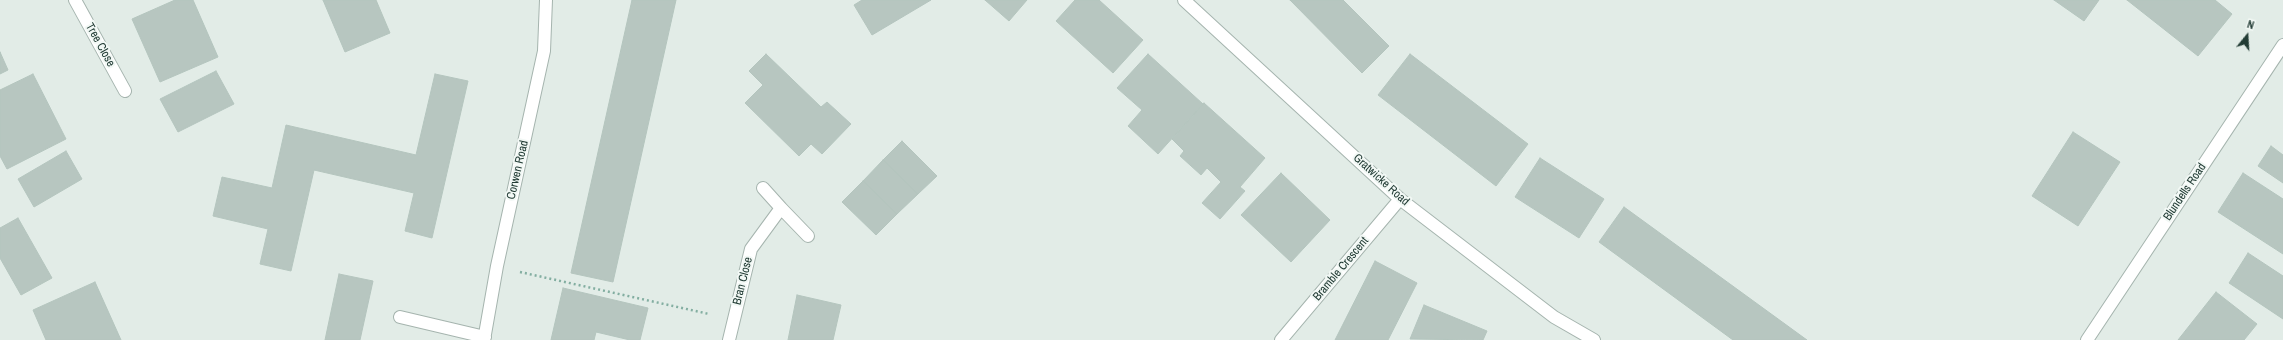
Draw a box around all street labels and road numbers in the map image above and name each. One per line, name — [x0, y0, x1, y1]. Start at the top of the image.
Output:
street label: Tree Close — [82, 21, 118, 69]
street label: Corwen Road — [504, 139, 532, 201]
street label: Gratwicke Road — [1350, 151, 1412, 209]
street label: Blundells Road — [2161, 161, 2209, 223]
street label: Bramble Crescent — [1310, 234, 1372, 304]
street label: Bran Close — [730, 256, 756, 306]

